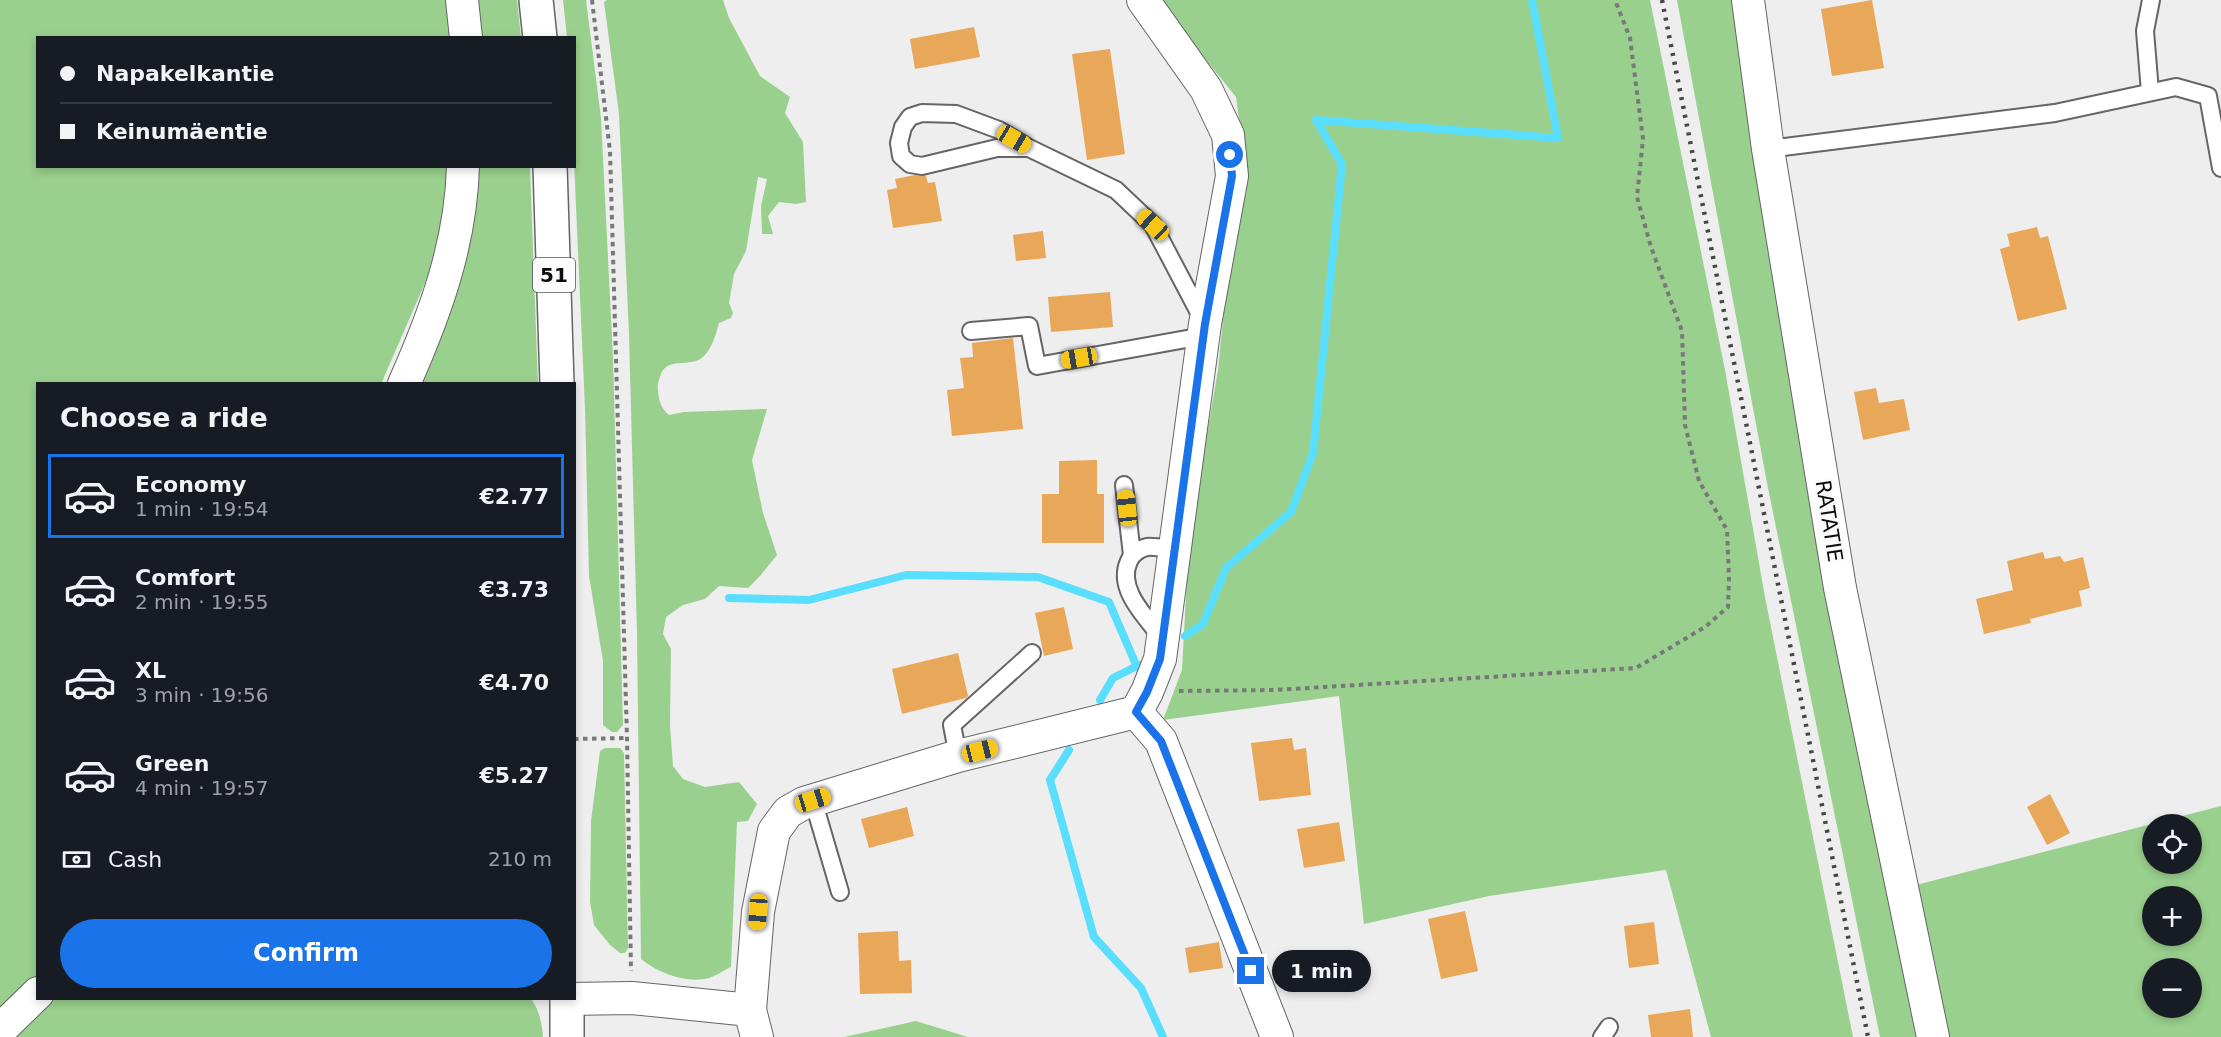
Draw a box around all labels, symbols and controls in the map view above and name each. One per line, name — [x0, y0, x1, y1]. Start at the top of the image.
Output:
text: Napakelkantie — [96, 61, 274, 86]
text: Keinumäentie — [96, 119, 268, 144]
car — [994, 122, 1034, 156]
route start — [1216, 141, 1243, 168]
car — [1134, 206, 1172, 244]
road number: 51 — [533, 258, 575, 292]
car — [1060, 346, 1098, 370]
text: Choose a ride — [60, 402, 268, 433]
icon: car — [63, 469, 117, 523]
text: Economy — [135, 472, 246, 497]
street label: RATATIE — [1811, 478, 1847, 564]
text: €2.77 — [479, 484, 549, 509]
car — [1116, 489, 1138, 527]
text: 1 min · 19:54 — [135, 497, 269, 521]
icon: car — [63, 562, 117, 616]
text: Comfort — [135, 565, 235, 590]
text: €3.73 — [479, 577, 549, 602]
text: 2 min · 19:55 — [135, 590, 269, 614]
icon: car — [63, 655, 117, 709]
text: XL — [135, 658, 166, 683]
text: €4.70 — [479, 670, 549, 695]
text: 3 min · 19:56 — [135, 683, 269, 707]
car — [960, 738, 1000, 764]
icon: car — [63, 748, 117, 802]
text: Green — [135, 751, 209, 776]
text: €5.27 — [479, 763, 549, 788]
text: 4 min · 19:57 — [135, 776, 269, 800]
car — [793, 786, 833, 814]
map controls — [2142, 814, 2202, 1018]
button: locate — [2142, 814, 2202, 874]
icon: cash — [60, 843, 93, 876]
text: Cash — [108, 847, 162, 872]
text: 210 m — [488, 847, 552, 871]
button: + — [2142, 886, 2202, 946]
car — [748, 893, 768, 931]
button: Confirm — [60, 919, 552, 988]
callout: 1 min — [1272, 950, 1371, 992]
route end — [1237, 957, 1264, 984]
button: − — [2142, 958, 2202, 1018]
text: 1 min — [1290, 959, 1353, 983]

